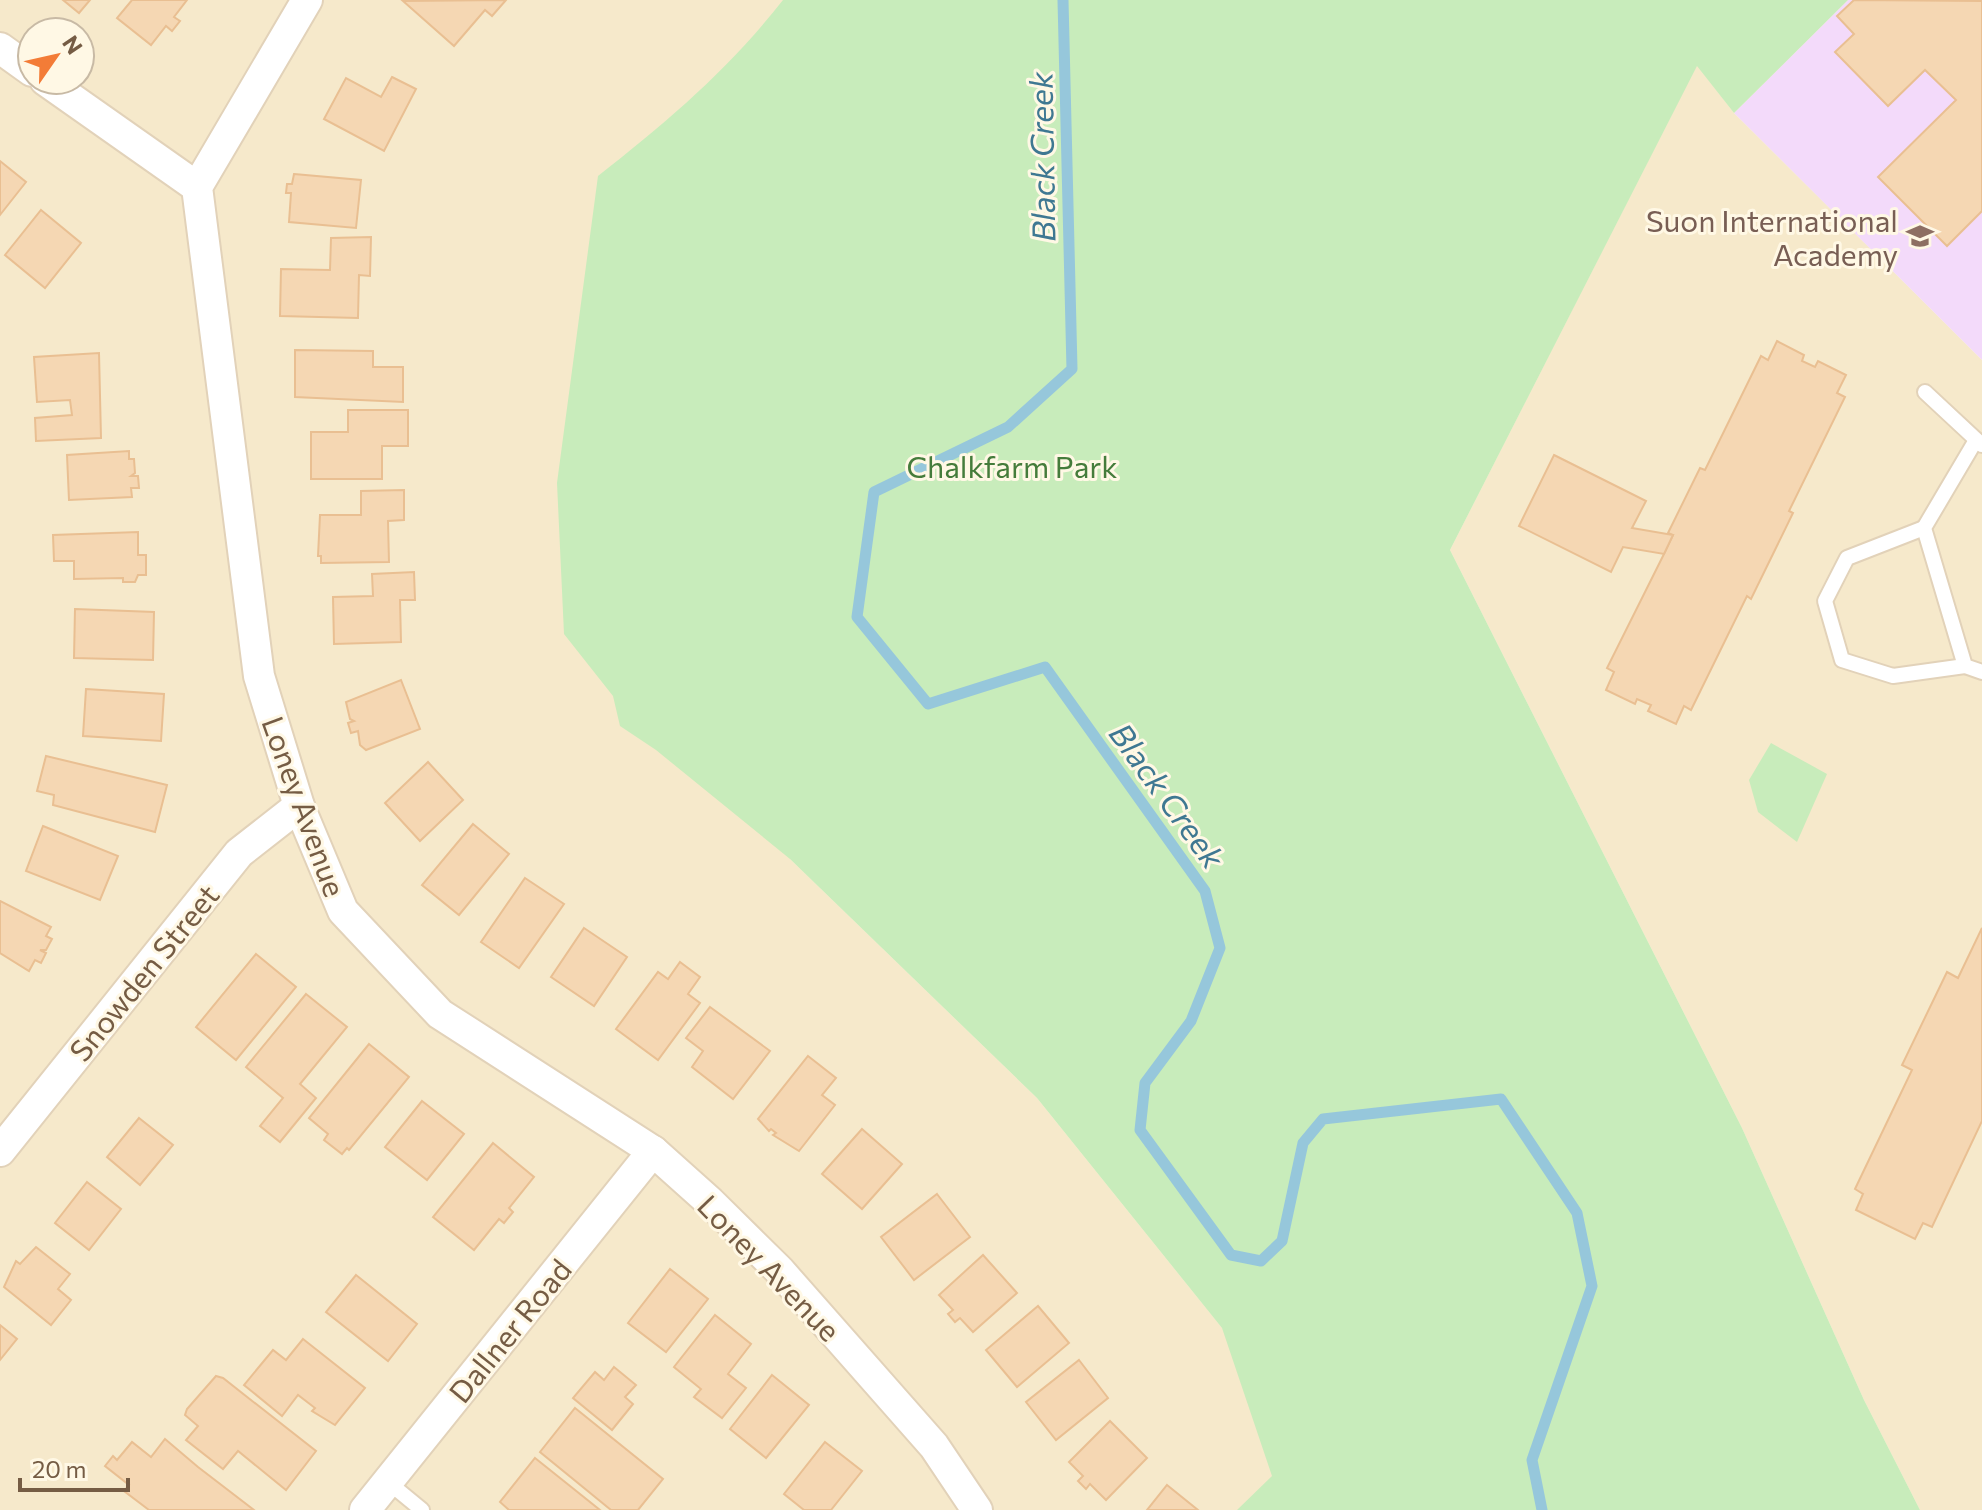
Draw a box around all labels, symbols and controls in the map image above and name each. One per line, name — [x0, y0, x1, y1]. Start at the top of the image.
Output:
north arrow — [16, 16, 96, 96]
text: N — [57, 30, 89, 59]
water label: Black Creek — [1020, 71, 1062, 242]
place label: Suon International Academy — [1646, 201, 1898, 272]
school or university icon: Suon International Academy — [1905, 221, 1935, 251]
park label: Chalkfarm Park — [906, 447, 1118, 484]
street label: Loney Avenue — [255, 711, 355, 901]
water label: Black Creek — [1102, 714, 1235, 876]
street label: Snowden Street — [60, 876, 226, 1068]
street label: Loney Avenue — [691, 1186, 849, 1348]
street label: Dallner Road — [440, 1251, 578, 1409]
scale bar — [20, 1442, 128, 1492]
text: 20 m — [32, 1454, 86, 1483]

